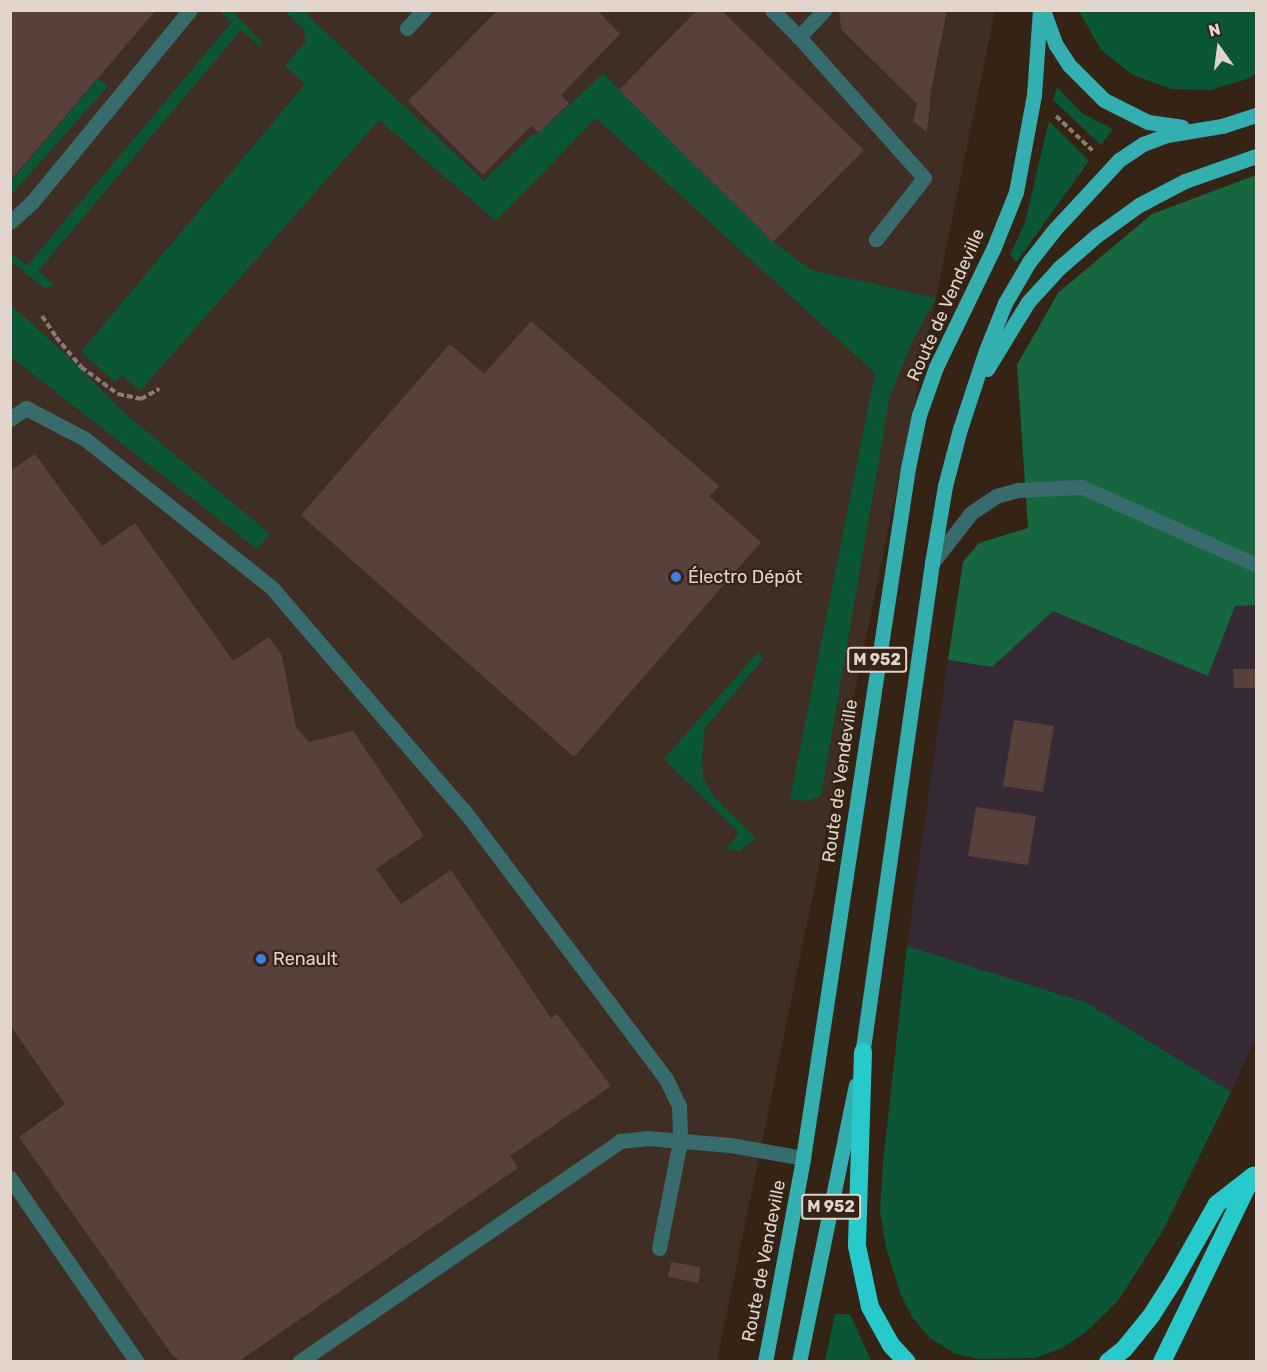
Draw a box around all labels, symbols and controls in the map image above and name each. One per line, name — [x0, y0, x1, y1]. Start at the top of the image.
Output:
north arrow — [1189, 18, 1249, 78]
text: N — [1207, 19, 1222, 41]
street label: Route de Vendeville — [903, 225, 989, 385]
place label: Électro Dépôt — [688, 566, 802, 588]
marker: Électro Dépôt — [669, 570, 683, 584]
road number: M 952 — [847, 647, 907, 673]
street label: Route de Vendeville — [818, 698, 862, 864]
place label: Renault — [273, 948, 338, 970]
marker: Renault — [254, 952, 268, 966]
street label: Route de Vendeville — [738, 1178, 790, 1344]
road number: M 952 — [801, 1194, 861, 1220]

